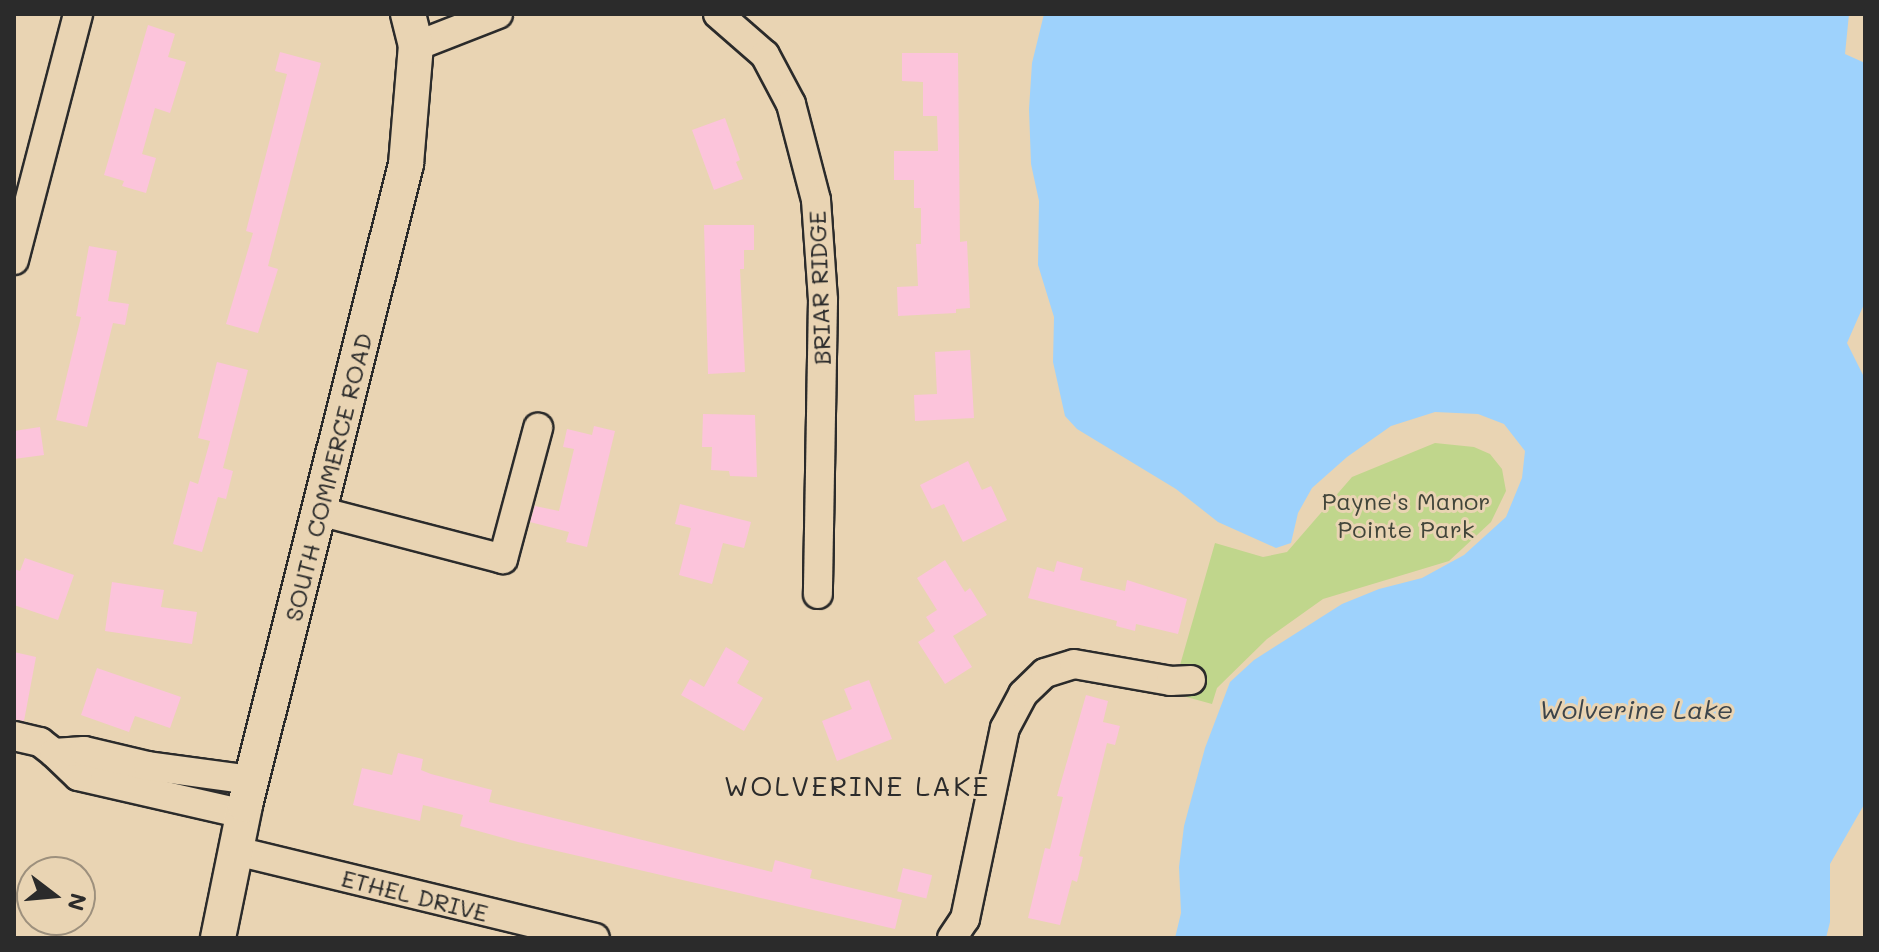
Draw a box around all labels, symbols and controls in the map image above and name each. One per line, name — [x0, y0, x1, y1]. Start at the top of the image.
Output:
street label: BRIAR RIDGE — [802, 210, 836, 366]
street label: SOUTH COMMERCE ROAD — [278, 330, 378, 624]
park label: Payne's Manor Pointe Park — [1322, 487, 1490, 543]
water label: Wolverine Lake — [1539, 694, 1733, 726]
district label: WOLVERINE LAKE — [724, 768, 990, 802]
north arrow — [16, 856, 96, 936]
street label: ETHEL DRIVE — [339, 863, 491, 927]
text: N — [61, 890, 94, 914]

